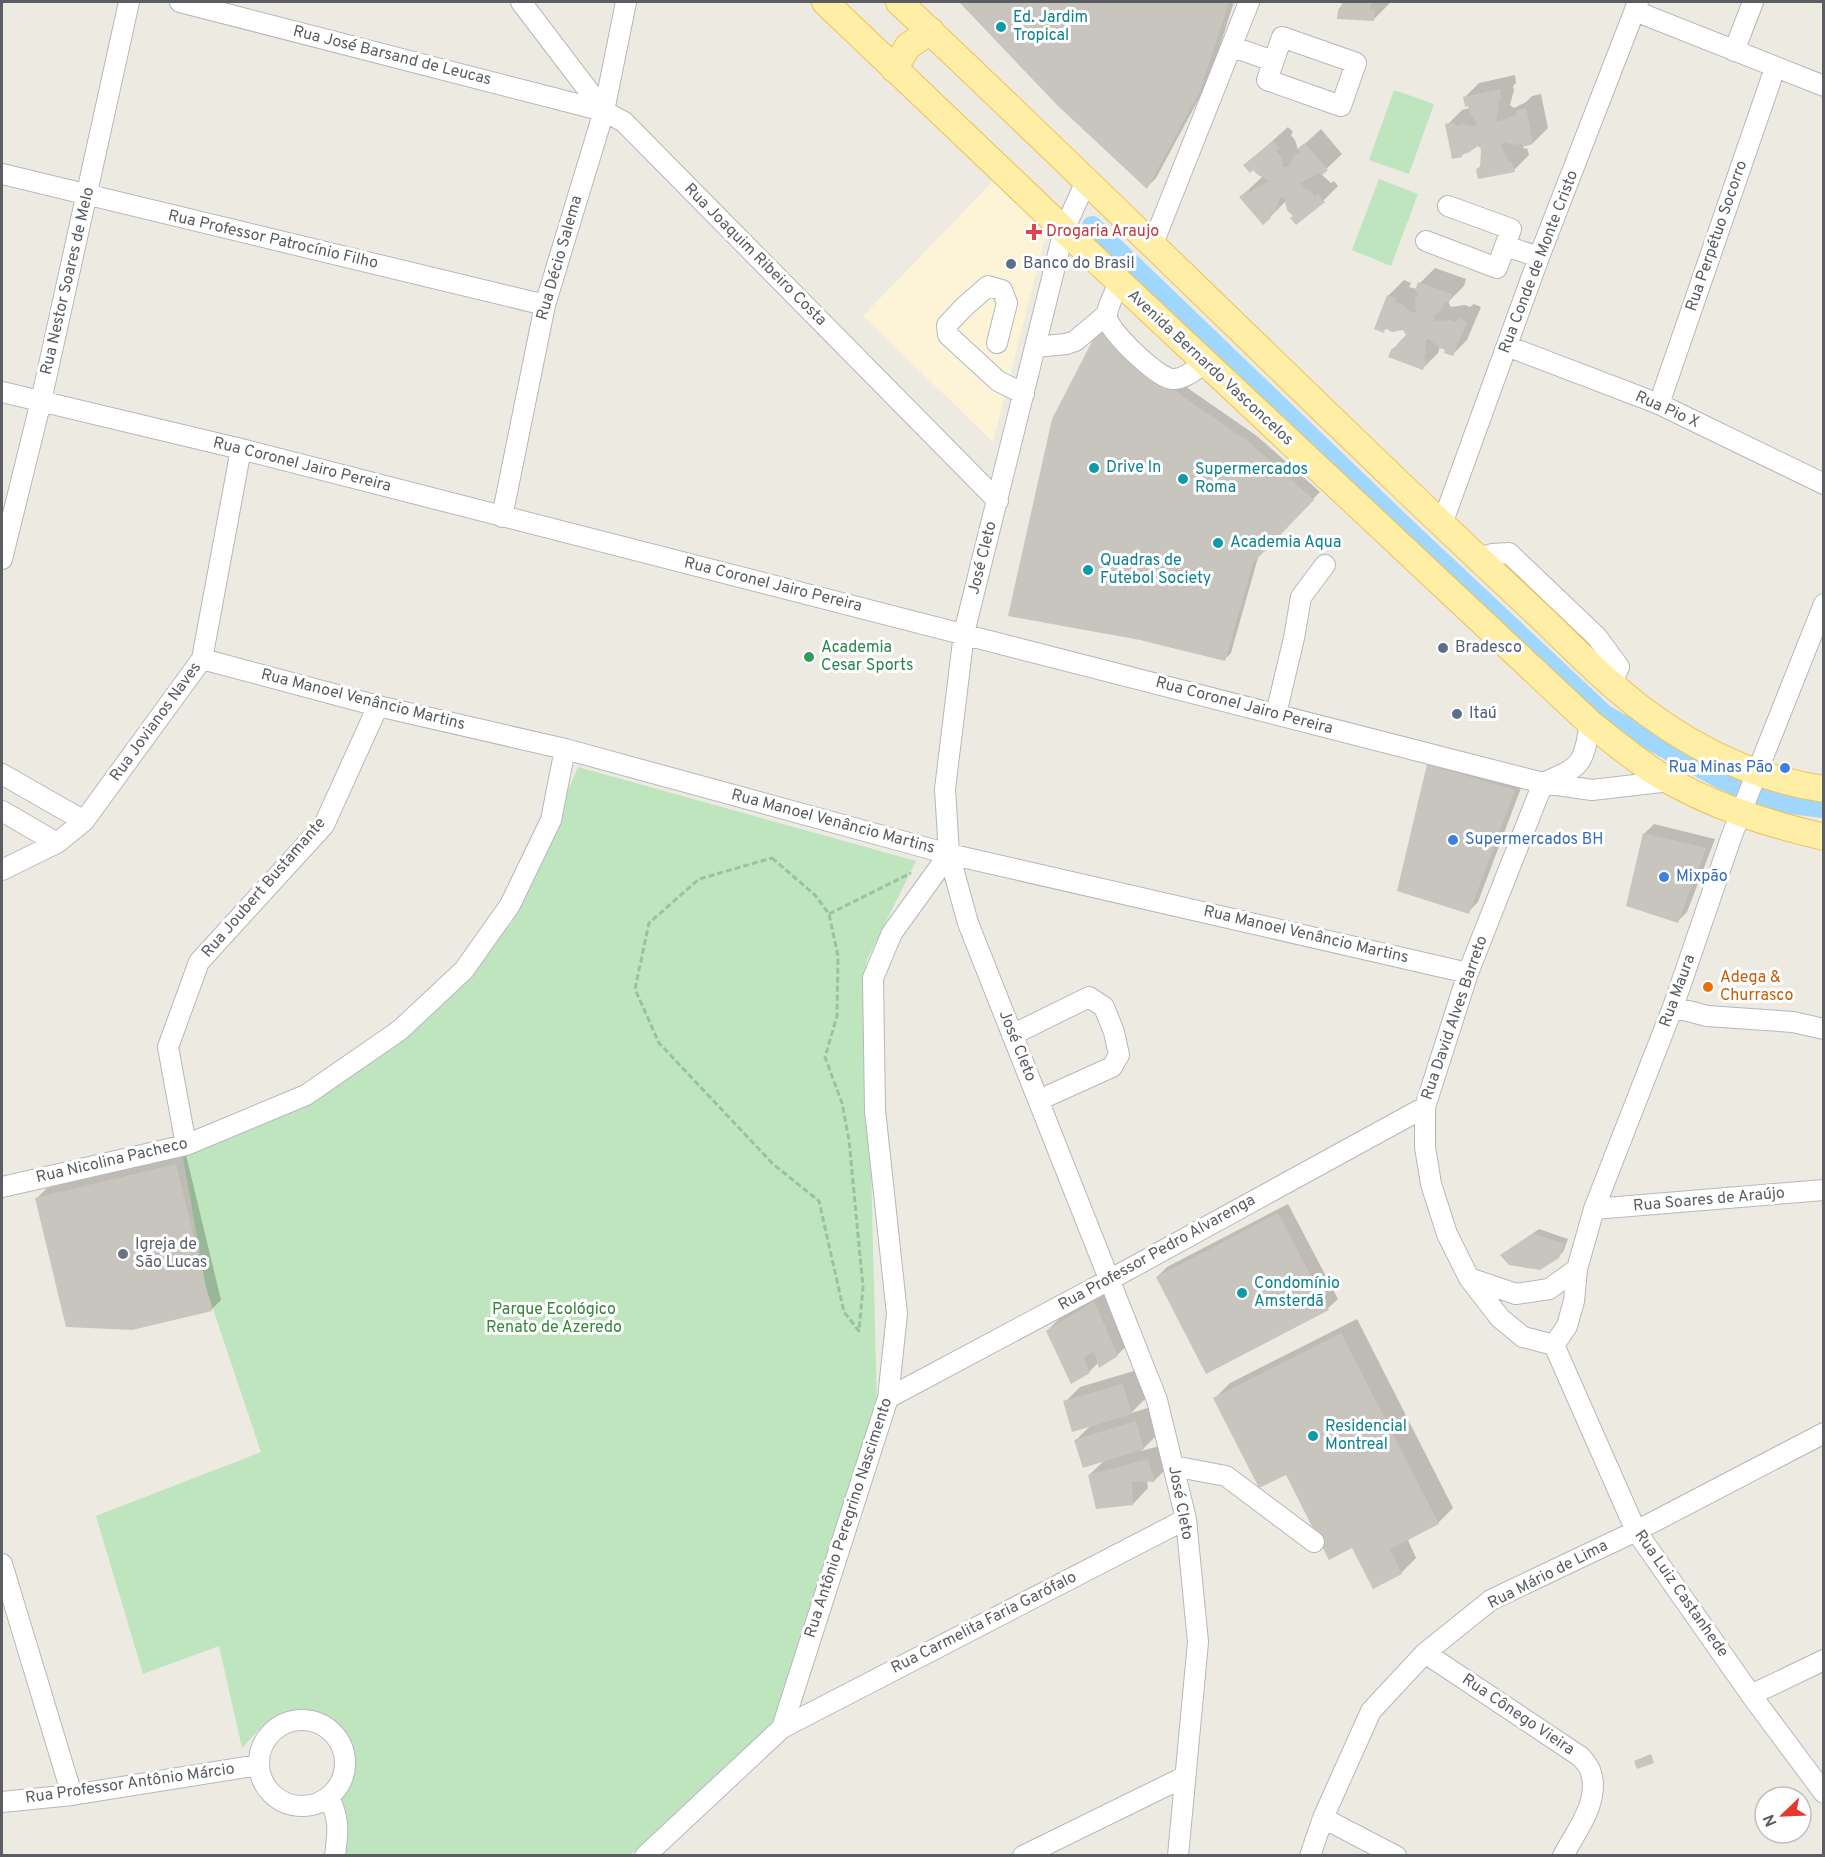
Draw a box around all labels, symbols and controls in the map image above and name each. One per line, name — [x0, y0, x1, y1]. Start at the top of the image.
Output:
place label: Ed. Jardim Tropical — [1013, 8, 1088, 46]
marker: Ed. Jardim Tropical — [994, 20, 1008, 34]
street label: Rua José Barsand de Leucas — [291, 22, 493, 90]
street label: Rua Perpétuo Socorro — [1682, 158, 1752, 314]
street label: Rua Conde de Monte Cristo — [1495, 168, 1583, 356]
street label: Rua Joaquim Ribeiro Costa — [679, 179, 831, 331]
street label: Rua Nestor Soares de Melo — [37, 185, 99, 377]
street label: Rua Décio Salema — [533, 193, 587, 323]
street label: Rua Professor Patrocínio Filho — [166, 206, 380, 274]
place label: Drogaria Araujo — [1046, 222, 1159, 242]
marker: Drogaria Araujo — [1027, 225, 1041, 239]
place label: Banco do Brasil — [1023, 254, 1135, 274]
marker: Banco do Brasil — [1004, 257, 1018, 271]
street label: Avenida Bernardo Vasconcelos — [1123, 286, 1297, 450]
street label: Rua Pio X — [1632, 387, 1702, 433]
street label: Rua Coronel Jairo Pereira — [211, 433, 393, 497]
place label: Drive In — [1106, 458, 1161, 478]
place label: Supermercados Roma — [1195, 460, 1308, 498]
marker: Drive In — [1087, 461, 1101, 475]
marker: Supermercados Roma — [1176, 472, 1190, 486]
street label: José Cleto — [964, 519, 1002, 597]
place label: Academia Aqua — [1230, 533, 1341, 553]
marker: Academia Aqua — [1211, 536, 1225, 550]
place label: Quadras de Futebol Society — [1100, 551, 1211, 589]
street label: Rua Coronel Jairo Pereira — [682, 553, 864, 617]
marker: Quadras de Futebol Society — [1081, 563, 1095, 577]
place label: Academia Cesar Sports — [821, 638, 913, 676]
place label: Bradesco — [1455, 638, 1522, 658]
marker: Bradesco — [1436, 641, 1450, 655]
marker: Academia Cesar Sports — [802, 650, 816, 664]
street label: Rua Jovianos Naves — [106, 658, 206, 786]
street label: Rua Manoel Venâncio Martins — [259, 665, 467, 735]
street label: Rua Coronel Jairo Pereira — [1153, 673, 1335, 739]
place label: Itaú — [1469, 704, 1497, 724]
marker: Itaú — [1450, 707, 1464, 721]
place label: Rua Minas Pão — [1668, 758, 1773, 778]
marker: Rua Minas Pão — [1778, 761, 1792, 775]
street label: Rua Manoel Venâncio Martins — [729, 785, 937, 859]
street label: Rua Joubert Bustamante — [198, 814, 330, 962]
place label: Supermercados BH — [1465, 830, 1603, 850]
marker: Supermercados BH — [1446, 833, 1460, 847]
place label: Mixpão — [1676, 867, 1728, 887]
marker: Mixpão — [1657, 870, 1671, 884]
street label: Rua Manoel Venâncio Martins — [1201, 902, 1411, 968]
street label: Rua David Alves Barreto — [1417, 933, 1493, 1103]
street label: Rua Maura — [1656, 952, 1700, 1030]
place label: Adega & Churrasco — [1720, 968, 1793, 1006]
marker: Adega & Churrasco — [1701, 980, 1715, 994]
street label: José Cleto — [994, 1007, 1040, 1085]
street label: Rua Nicolina Pacheco — [34, 1134, 190, 1188]
street label: Rua Soares de Araújo — [1632, 1183, 1786, 1217]
street label: Rua Professor Pedro Alvarenga — [1055, 1190, 1259, 1316]
place label: Igreja de São Lucas — [135, 1235, 207, 1273]
marker: Igreja de São Lucas — [116, 1247, 130, 1261]
place label: Condomínio Amsterdã — [1254, 1274, 1340, 1312]
marker: Condomínio Amsterdã — [1235, 1286, 1249, 1300]
park label: Parque Ecológico Renato de Azeredo — [486, 1300, 622, 1338]
street label: Rua Antônio Peregrino Nascimento — [801, 1395, 897, 1640]
place label: Residencial Montreal — [1325, 1417, 1407, 1455]
marker: Residencial Montreal — [1306, 1429, 1320, 1443]
street label: José Cleto — [1163, 1464, 1197, 1542]
street label: Rua Luiz Castanhede — [1630, 1526, 1732, 1662]
street label: Rua Mário de Lima — [1485, 1536, 1611, 1614]
street label: Rua Carmelita Faria Garófalo — [888, 1567, 1080, 1679]
street label: Rua Cônego Vieira — [1458, 1670, 1578, 1760]
street label: Rua Professor Antônio Márcio — [24, 1759, 236, 1809]
north arrow — [1753, 1785, 1813, 1845]
text: N — [1760, 1811, 1782, 1829]

